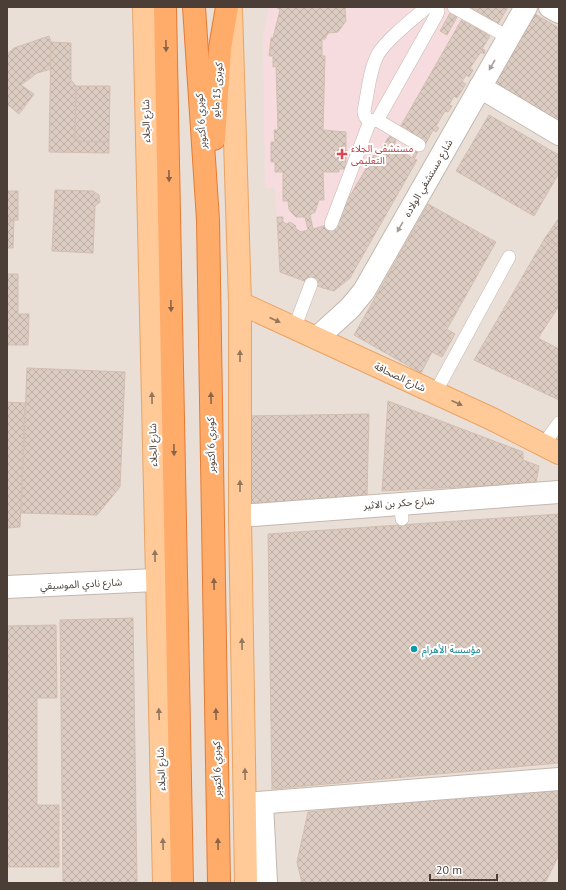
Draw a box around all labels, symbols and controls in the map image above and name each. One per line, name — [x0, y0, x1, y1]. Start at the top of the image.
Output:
one-way arrow — [163, 40, 169, 53]
one-way arrow — [489, 59, 496, 71]
street label: كوبرى 15 مايو — [209, 61, 225, 118]
street label: كوبري 6 أكتوبر — [193, 92, 211, 150]
street label: شارع الجلاء — [139, 99, 154, 143]
street label: شارع مستشفي الولاده — [401, 137, 457, 220]
place label: مستشفى الجلاء التعليمى — [351, 142, 413, 167]
marker: مستشفى الجلاء التعليمى — [336, 148, 348, 160]
one-way arrow — [165, 170, 172, 182]
one-way arrow — [397, 221, 404, 233]
one-way arrow — [168, 300, 174, 313]
one-way arrow — [270, 317, 281, 323]
one-way arrow — [237, 349, 243, 362]
street label: شارع الصحافة — [372, 359, 428, 396]
one-way arrow — [149, 391, 155, 404]
one-way arrow — [208, 391, 214, 404]
one-way arrow — [452, 400, 463, 406]
street label: كوبري 6 أكتوبر — [204, 416, 219, 474]
street label: شارع الجلاء — [146, 423, 161, 467]
one-way arrow — [171, 444, 177, 457]
one-way arrow — [237, 479, 243, 492]
street label: شارع حكر بن الاثير — [362, 494, 435, 513]
one-way arrow — [152, 549, 158, 562]
street label: شارع نادي الموسيقي — [40, 575, 123, 594]
one-way arrow — [211, 577, 217, 590]
one-way arrow — [239, 637, 245, 650]
place label: مؤسسة الأهرام — [422, 643, 481, 658]
marker: مؤسسة الأهرام — [409, 644, 419, 654]
one-way arrow — [213, 707, 219, 720]
one-way arrow — [156, 708, 163, 720]
street label: كوبري 6 أكتوبر — [210, 740, 225, 798]
street label: شارع الجلاء — [154, 747, 169, 791]
one-way arrow — [242, 767, 248, 780]
one-way arrow — [160, 837, 166, 850]
one-way arrow — [215, 837, 221, 850]
scale bar — [430, 856, 497, 882]
text: 20 m — [436, 862, 462, 877]

